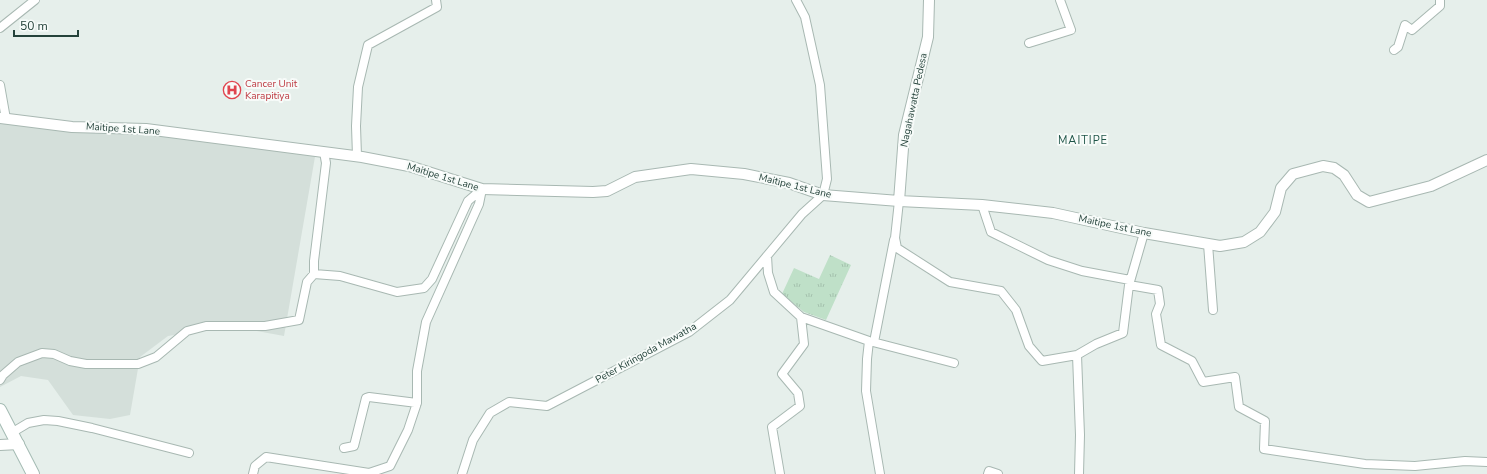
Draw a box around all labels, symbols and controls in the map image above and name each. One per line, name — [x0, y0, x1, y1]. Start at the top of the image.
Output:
scale bar — [14, 12, 78, 38]
text: 50 m — [20, 18, 48, 34]
street label: Nagahawatta Pedesa — [897, 52, 931, 148]
place label: Cancer Unit Karapitiya — [245, 77, 298, 103]
hospital icon: Cancer Unit Karapitiya — [222, 80, 242, 100]
street label: Maitipe 1st Lane — [85, 119, 161, 139]
district label: MAITIPE — [1058, 133, 1108, 148]
street label: Maitipe 1st Lane — [405, 159, 481, 195]
street label: Maitipe 1st Lane — [757, 170, 833, 202]
street label: Maitipe 1st Lane — [1077, 211, 1153, 241]
street label: Peter Kiringoda Mawatha — [593, 319, 699, 387]

